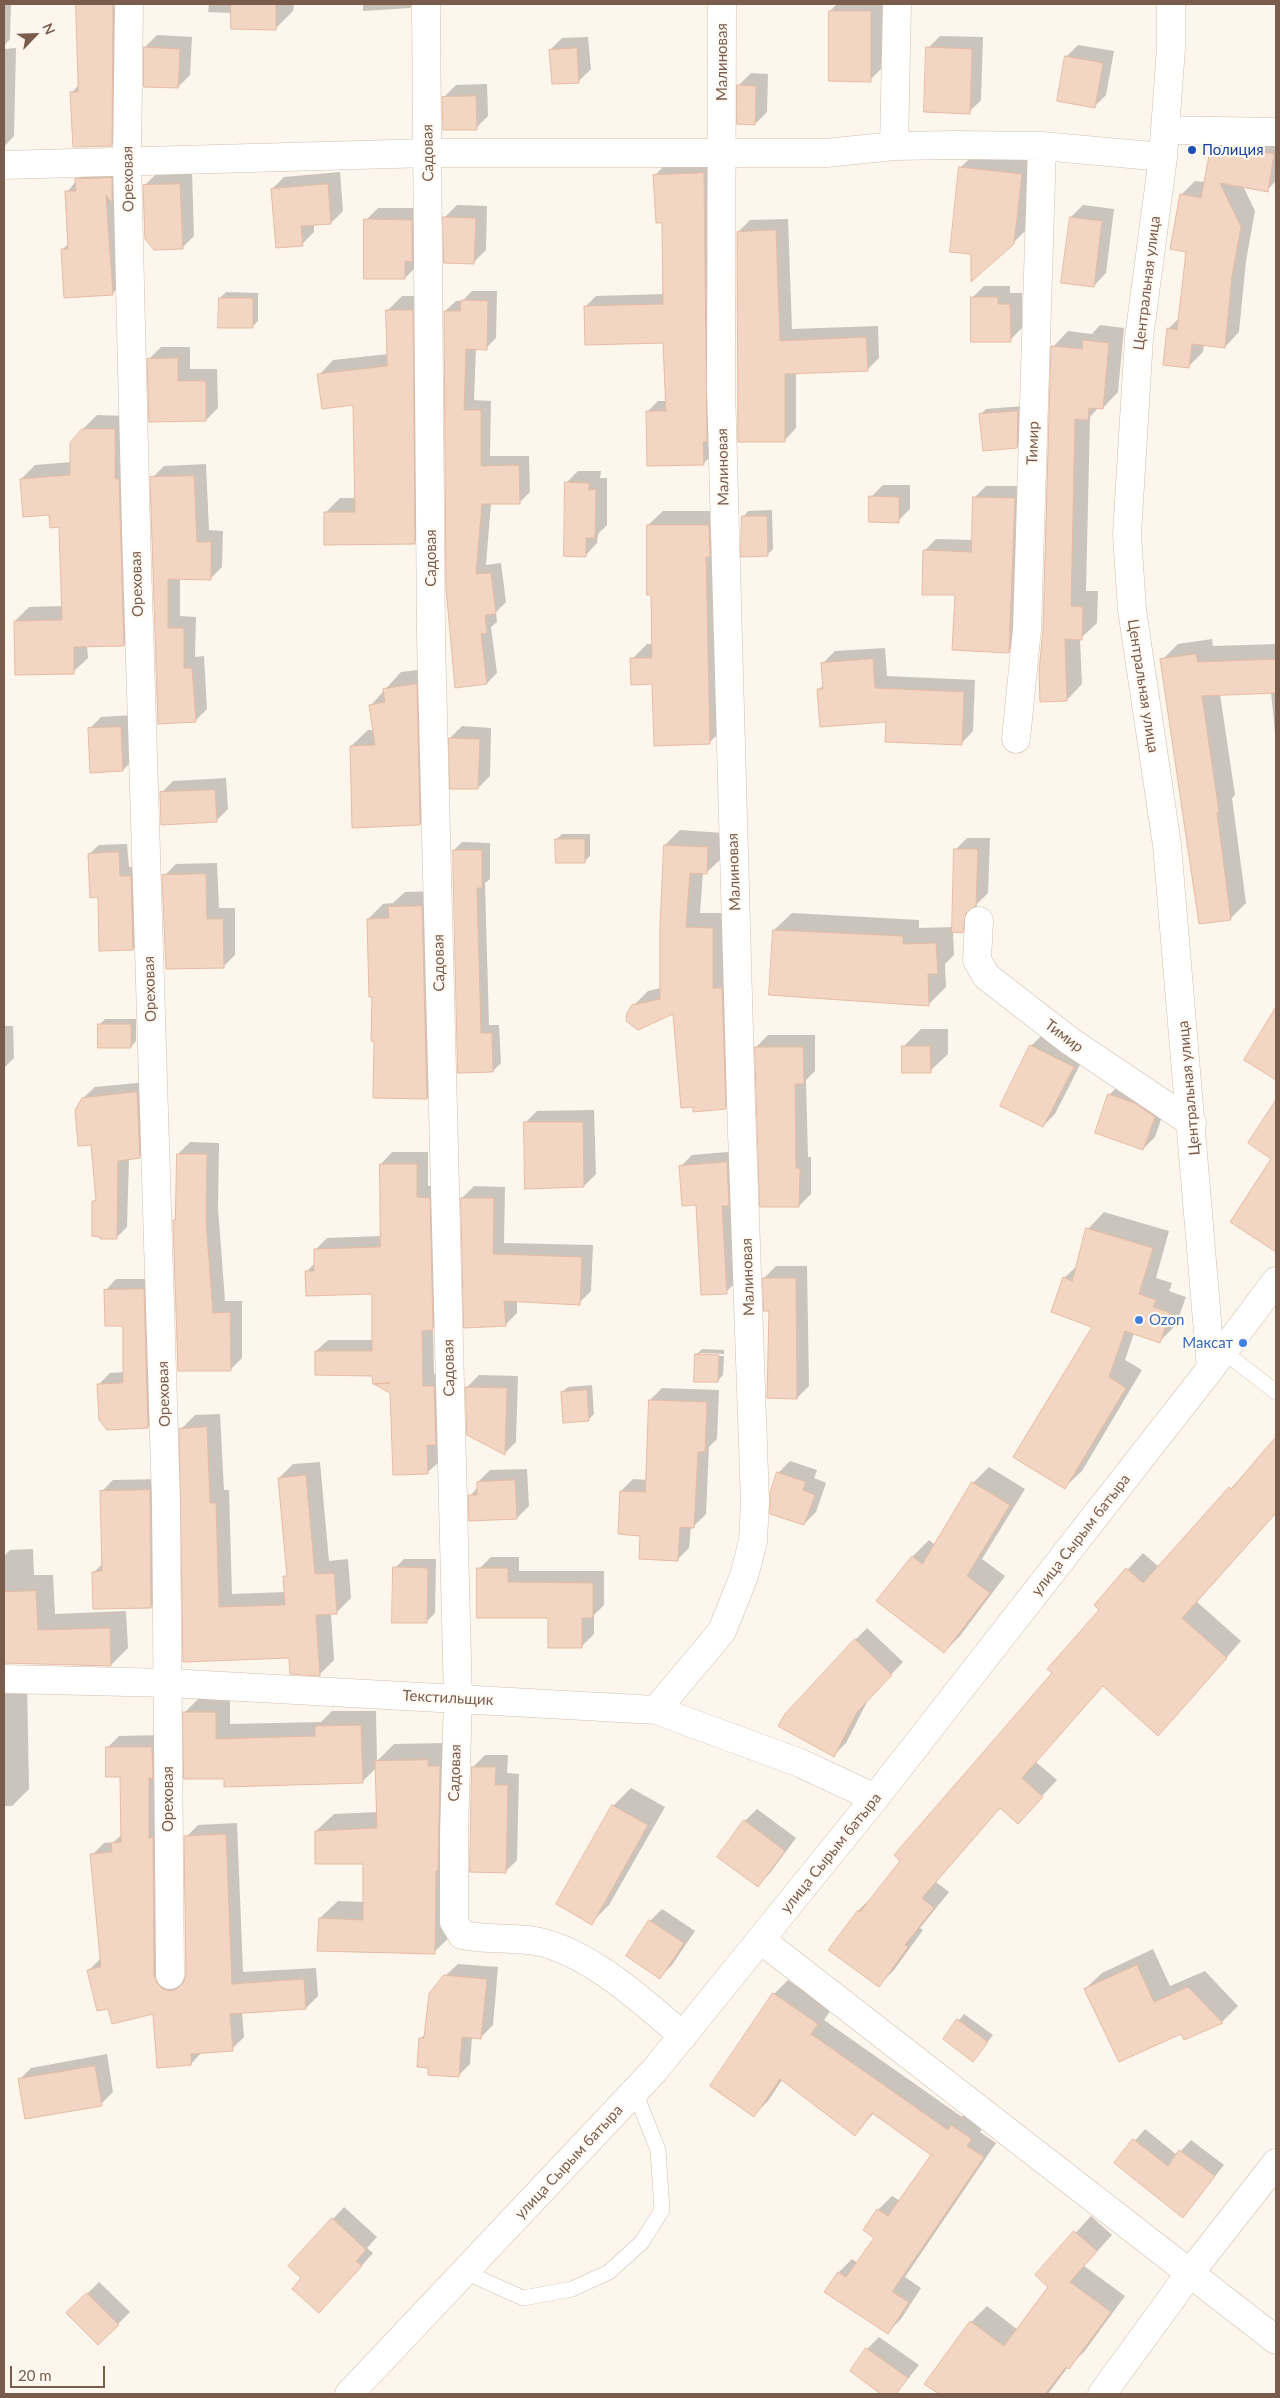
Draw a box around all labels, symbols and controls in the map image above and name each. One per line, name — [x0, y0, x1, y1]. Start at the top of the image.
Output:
north arrow — [10, 10, 60, 60]
text: N — [39, 20, 59, 37]
street label: Малиновая — [713, 23, 731, 101]
street label: Садовая — [419, 124, 437, 182]
place label: Полиция — [1202, 141, 1264, 159]
marker: Полиция — [1186, 144, 1198, 156]
street label: Ореховая — [118, 146, 138, 212]
street label: Центральная улица — [1130, 215, 1164, 351]
street label: Тимир — [1023, 421, 1043, 465]
street label: Малиновая — [713, 428, 733, 506]
street label: Садовая — [422, 529, 440, 587]
street label: Ореховая — [127, 551, 147, 617]
street label: Центральная улица — [1124, 618, 1162, 754]
street label: Малиновая — [724, 833, 744, 911]
street label: Садовая — [430, 934, 448, 992]
street label: Ореховая — [140, 956, 160, 1022]
street label: Тимир — [1041, 1016, 1087, 1056]
street label: Центральная улица — [1174, 1020, 1204, 1156]
street label: Малиновая — [738, 1238, 758, 1316]
place label: Ozon — [1149, 1311, 1184, 1329]
marker: Ozon — [1133, 1314, 1145, 1326]
place label: Максат — [1182, 1334, 1233, 1352]
marker: Максат — [1237, 1337, 1249, 1349]
street label: Садовая — [440, 1339, 458, 1397]
street label: Ореховая — [154, 1361, 174, 1427]
street label: улица Сырым батыра — [1028, 1471, 1134, 1599]
street label: Текстильщик — [402, 1687, 494, 1709]
street label: Садовая — [445, 1744, 465, 1802]
street label: Ореховая — [159, 1766, 177, 1832]
street label: улица Сырым батыра — [777, 1789, 885, 1917]
street label: улица Сырым батыра — [511, 2101, 627, 2223]
scale bar — [12, 2356, 108, 2388]
text: 20 m — [18, 2366, 52, 2384]

